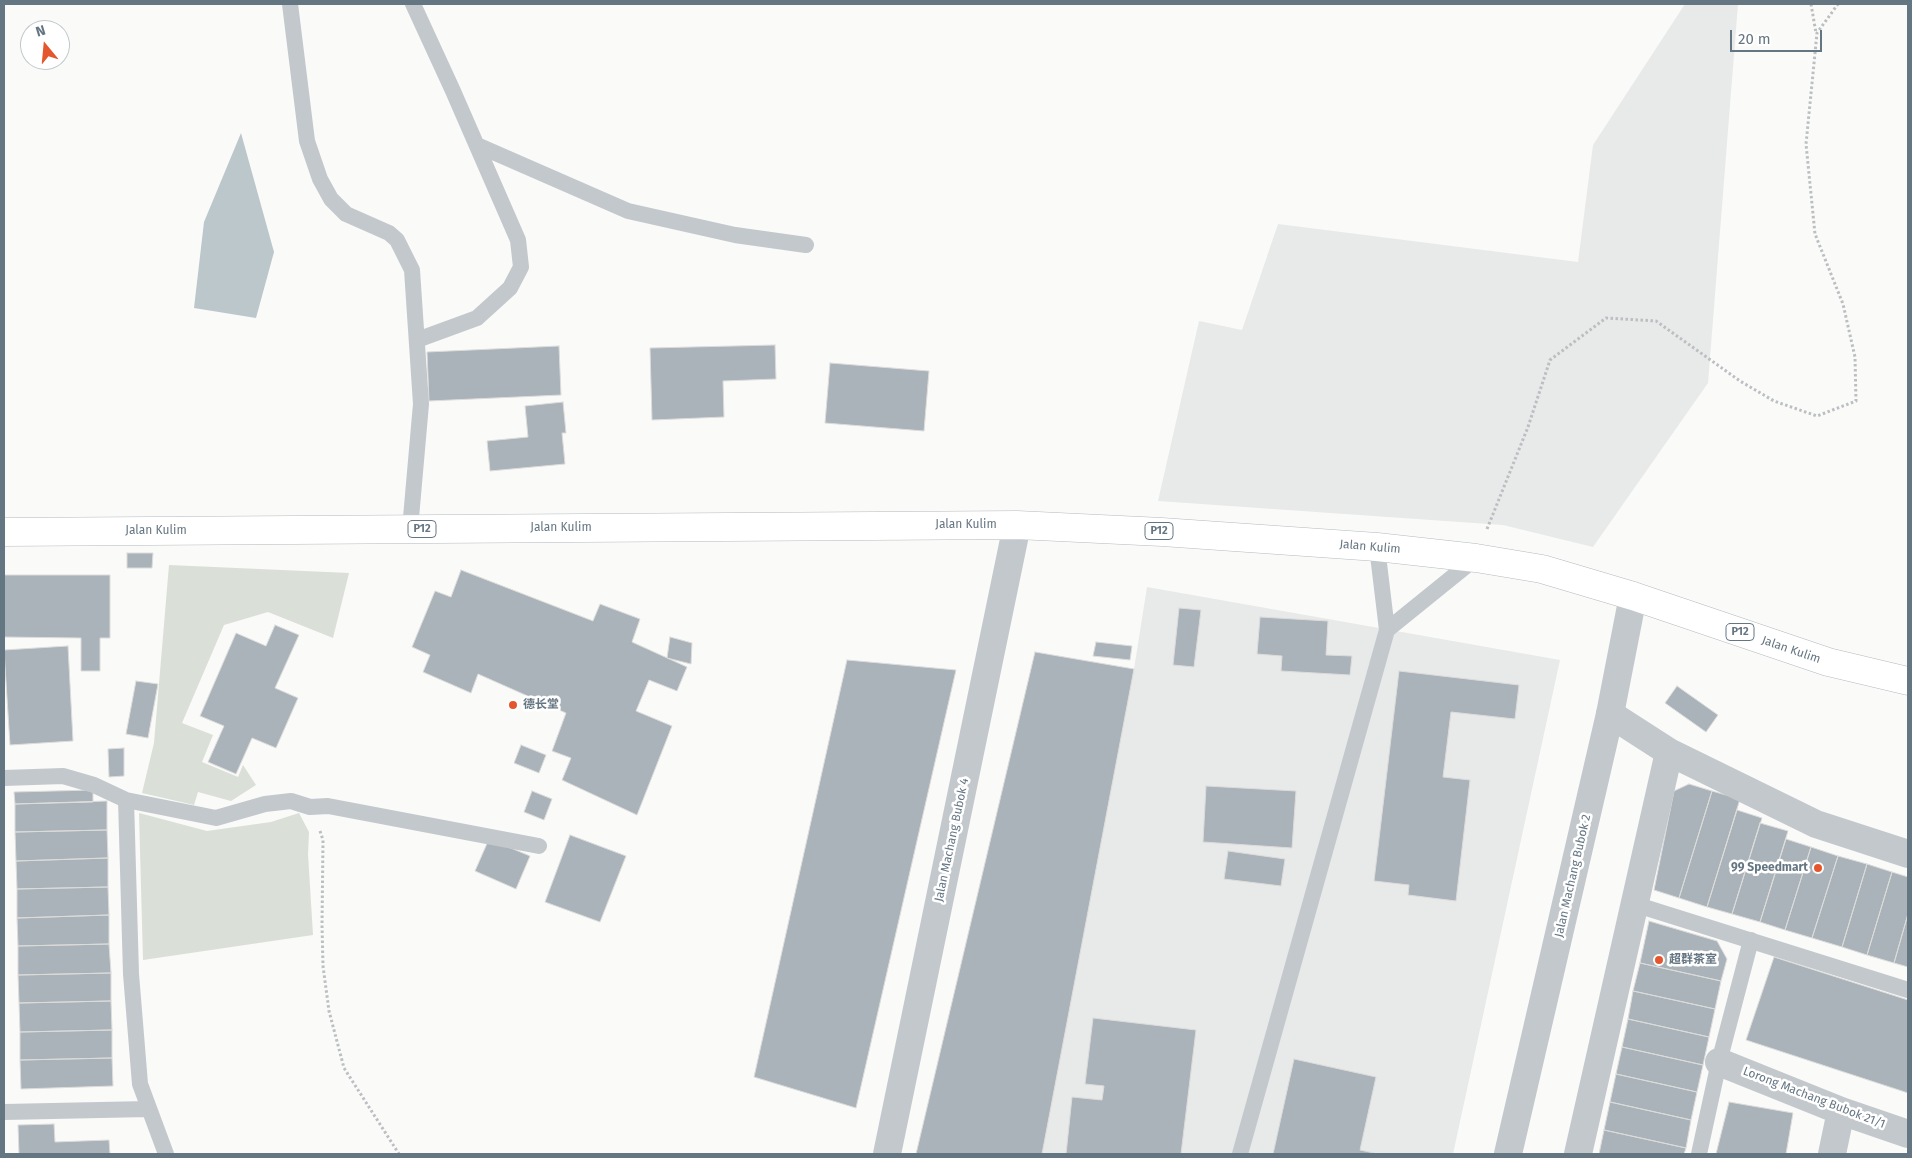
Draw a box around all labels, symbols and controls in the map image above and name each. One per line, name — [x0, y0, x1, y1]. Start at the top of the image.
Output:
north arrow — [20, 20, 70, 70]
scale bar — [1732, 20, 1824, 52]
text: N — [34, 22, 48, 41]
text: 20 m — [1738, 30, 1771, 48]
street label: Jalan Kulim — [935, 518, 997, 532]
road number: P12 — [408, 520, 436, 538]
street label: Jalan Kulim — [530, 521, 592, 535]
road number: P12 — [1145, 522, 1173, 540]
street label: Jalan Kulim — [125, 524, 187, 538]
street label: Jalan Kulim — [1339, 537, 1401, 557]
road number: P12 — [1726, 624, 1754, 640]
street label: Jalan Kulim — [1760, 633, 1822, 667]
place label: 德长堂 — [523, 698, 559, 712]
marker: 德长堂 — [507, 699, 519, 711]
street label: Jalan Machang Bubok 4 — [932, 777, 972, 903]
street label: Jalan Machang Bubok 2 — [1552, 813, 1594, 939]
place label: 99 Speedmart — [1731, 861, 1808, 875]
marker: 99 Speedmart — [1812, 862, 1824, 874]
place label: 超群茶室 — [1669, 953, 1717, 967]
marker: 超群茶室 — [1653, 954, 1665, 966]
street label: Lorong Machang Bubok 21/1 — [1741, 1064, 1887, 1132]

